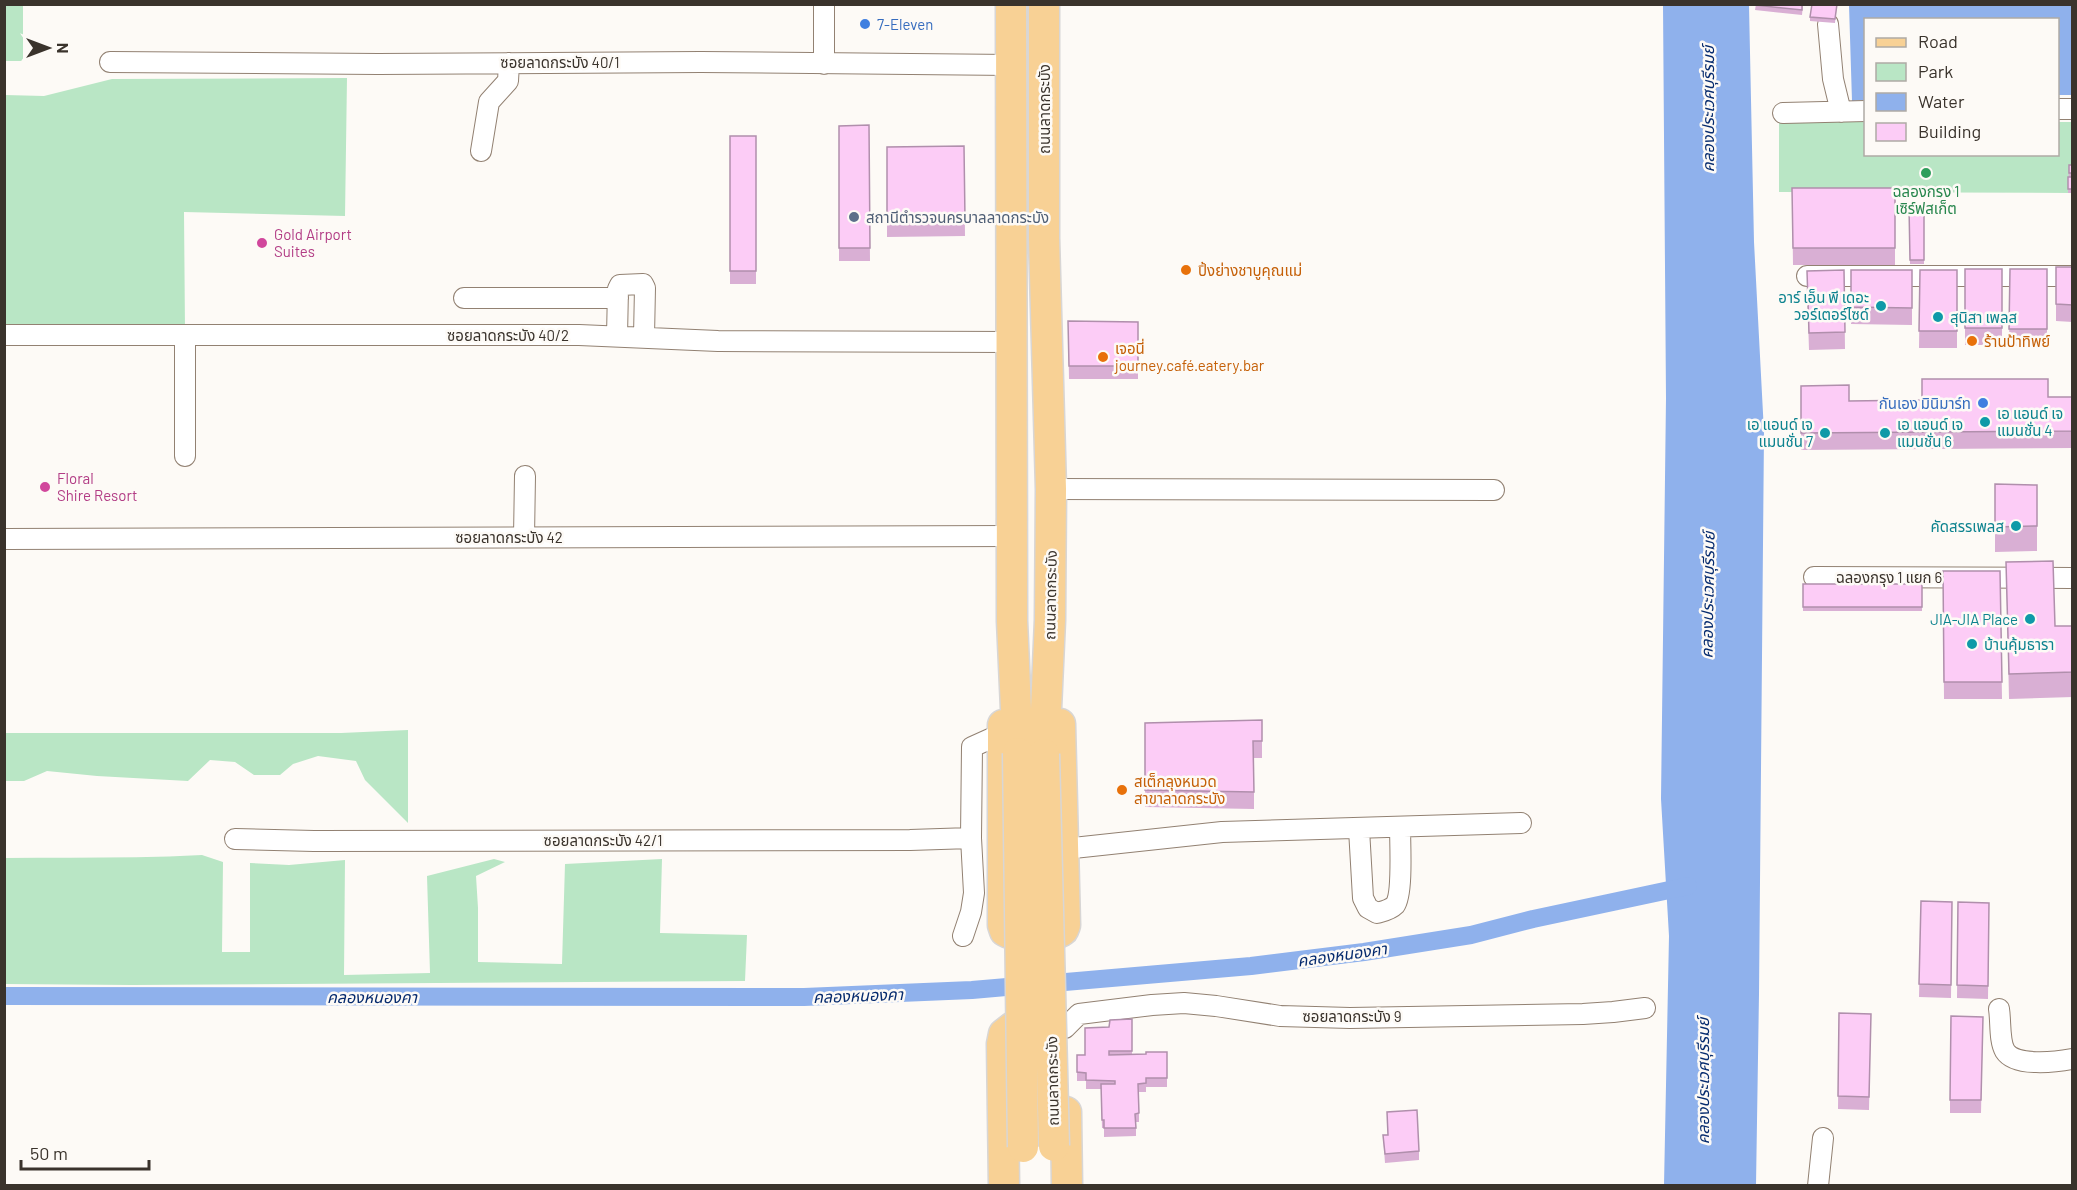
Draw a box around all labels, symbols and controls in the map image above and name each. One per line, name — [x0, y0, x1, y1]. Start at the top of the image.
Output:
place label: 7-Eleven — [877, 15, 933, 33]
marker: 7-Eleven — [858, 17, 872, 31]
north arrow — [18, 18, 78, 78]
legend — [1864, 18, 2059, 156]
text: Road — [1918, 30, 1958, 52]
text: N — [54, 43, 73, 53]
water label: คลองประเวศบุรีรมย์ — [1698, 43, 1719, 172]
street label: ซอยลาดกระบัง 40/1 — [500, 53, 620, 71]
text: Park — [1918, 60, 1953, 82]
street label: ถนนลาดกระบัง — [1035, 64, 1053, 154]
text: Water — [1918, 90, 1965, 112]
text: Building — [1918, 120, 1981, 142]
marker: ฉลองกรุง 1 เซิร์ฟสเก็ต — [1919, 166, 1933, 180]
place label: ฉลองกรุง 1 เซิร์ฟสเก็ต — [1893, 182, 1959, 217]
place label: สถานีตำรวจนครบาลลาดกระบัง — [866, 208, 1049, 226]
marker: สถานีตำรวจนครบาลลาดกระบัง — [847, 210, 861, 224]
place label: Gold Airport Suites — [274, 225, 352, 260]
marker: Gold Airport Suites — [255, 236, 269, 250]
place label: ปิ้งย่างชาบูคุณแม่ — [1198, 261, 1302, 280]
marker: ปิ้งย่างชาบูคุณแม่ — [1179, 263, 1193, 277]
place label: อาร์ เอ็น พี เดอะ วอร์เตอร์ไซด์ — [1778, 288, 1869, 323]
marker: อาร์ เอ็น พี เดอะ วอร์เตอร์ไซด์ — [1874, 299, 1888, 313]
place label: สุนิสา เพลส — [1950, 308, 2018, 327]
marker: สุนิสา เพลส — [1931, 310, 1945, 324]
street label: ซอยลาดกระบัง 40/2 — [447, 326, 569, 344]
place label: ร้านป้าทิพย์ — [1984, 332, 2050, 350]
marker: ร้านป้าทิพย์ — [1965, 334, 1979, 348]
place label: เจอนี่ journey.café.eatery.bar — [1114, 338, 1265, 374]
marker: เจอนี่ journey.café.eatery.bar — [1096, 350, 1110, 364]
place label: กันเอง มินิมาร์ท — [1879, 394, 1971, 412]
marker: กันเอง มินิมาร์ท — [1976, 396, 1990, 410]
place label: เอ แอนด์ เจ แมนชั่น 4 — [1997, 404, 2063, 439]
place label: เอ แอนด์ เจ แมนชั่น 7 — [1747, 415, 1813, 450]
place label: เอ แอนด์ เจ แมนชั่น 6 — [1897, 415, 1963, 450]
marker: เอ แอนด์ เจ แมนชั่น 4 — [1978, 415, 1992, 429]
marker: เอ แอนด์ เจ แมนชั่น 7 — [1818, 426, 1832, 440]
marker: เอ แอนด์ เจ แมนชั่น 6 — [1878, 426, 1892, 440]
place label: Floral Shire Resort — [57, 469, 138, 504]
marker: Floral Shire Resort — [38, 480, 52, 494]
place label: คัดสรรเพลส — [1931, 517, 2004, 535]
marker: คัดสรรเพลส — [2009, 519, 2023, 533]
street label: ซอยลาดกระบัง 42 — [455, 528, 563, 546]
water label: คลองประเวศบุรีรมย์ — [1696, 528, 1720, 659]
street label: ถนนลาดกระบัง — [1040, 550, 1060, 640]
street label: ฉลองกรุง 1 แยก 6 — [1836, 568, 1942, 587]
place label: JIA-JIA Place — [1930, 610, 2018, 628]
marker: JIA-JIA Place — [2023, 612, 2037, 626]
place label: บ้านคุ้มธารา — [1984, 635, 2054, 654]
marker: บ้านคุ้มธารา — [1965, 637, 1979, 651]
place label: สเต็กลุงหนวด สาขาลาดกระบัง — [1134, 772, 1225, 807]
marker: สเต็กลุงหนวด สาขาลาดกระบัง — [1115, 783, 1129, 797]
street label: ซอยลาดกระบัง 42/1 — [544, 831, 662, 849]
water label: คลองหนองคา — [1296, 938, 1389, 970]
water label: คลองหนองคา — [813, 984, 905, 1006]
water label: คลองหนองคา — [327, 987, 419, 1006]
street label: ซอยลาดกระบัง 9 — [1302, 1007, 1402, 1025]
water label: คลองประเวศบุรีรมย์ — [1693, 1015, 1714, 1144]
street label: ถนนลาดกระบัง — [1042, 1036, 1062, 1126]
scale bar — [21, 1133, 148, 1171]
text: 50 m — [30, 1142, 68, 1164]

